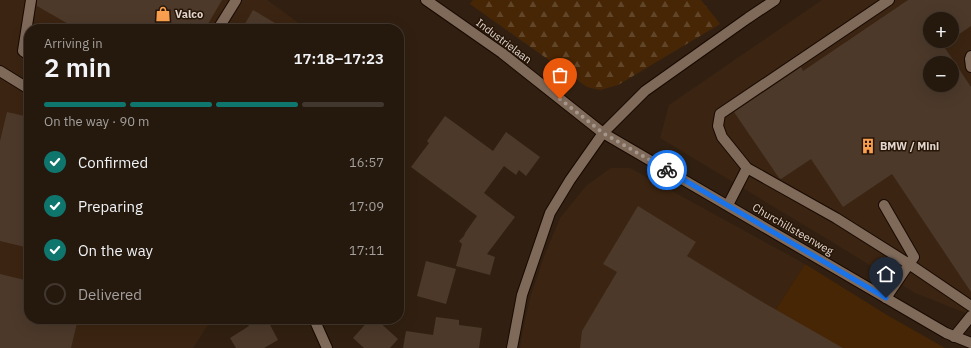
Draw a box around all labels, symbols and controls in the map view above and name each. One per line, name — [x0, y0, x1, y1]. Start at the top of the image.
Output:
shop icon: Valco — [154, 5, 172, 23]
place label: Valco — [175, 7, 203, 21]
map controls — [923, 12, 959, 92]
button: + — [923, 12, 959, 48]
street label: Industrielaan — [473, 15, 535, 67]
text: Arriving in — [44, 35, 103, 52]
text: 17:18–17:23 — [294, 49, 384, 68]
text: 2 min — [44, 50, 111, 84]
button: − — [923, 56, 959, 92]
pin — [543, 58, 577, 99]
icon: bag — [549, 64, 571, 86]
text: On the way · 90 m — [44, 113, 149, 130]
building icon: BMW / Mini — [859, 137, 877, 155]
place label: BMW / Mini — [880, 139, 939, 153]
courier — [647, 150, 687, 190]
icon: check — [44, 151, 66, 173]
text: Confirmed — [78, 153, 148, 172]
text: 16:57 — [349, 154, 384, 171]
icon: bike — [656, 159, 678, 181]
icon: check — [44, 195, 66, 217]
text: Preparing — [78, 197, 143, 216]
text: 17:09 — [349, 198, 384, 215]
street label: Churchillsteenweg — [750, 200, 836, 258]
icon: check — [44, 239, 66, 261]
text: On the way — [78, 241, 153, 260]
text: 17:11 — [349, 242, 384, 259]
pin — [869, 257, 903, 298]
icon: home — [875, 263, 897, 285]
text: Delivered — [78, 285, 142, 304]

